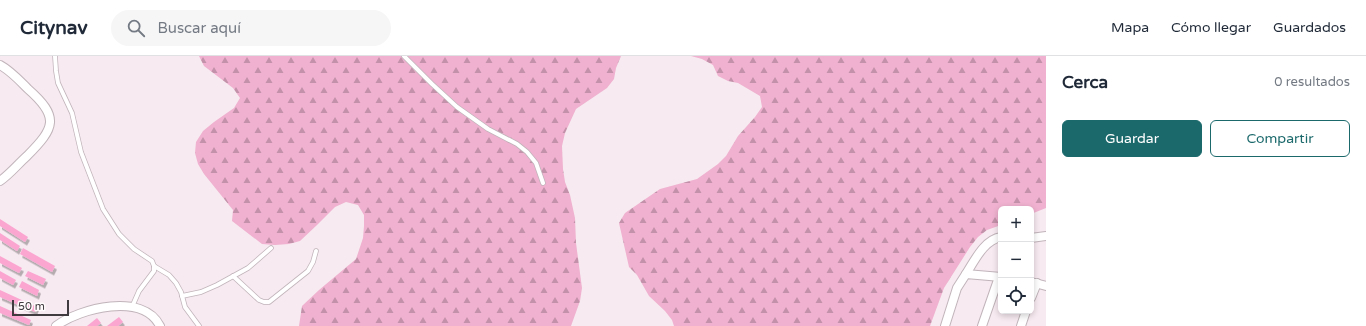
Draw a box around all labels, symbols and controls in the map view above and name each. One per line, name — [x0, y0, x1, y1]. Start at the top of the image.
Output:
search box — [111, 10, 391, 46]
text: Citynav — [20, 17, 87, 39]
icon: search — [125, 17, 147, 39]
text: Buscar aquí — [157, 19, 241, 37]
text: Mapa — [1111, 19, 1149, 36]
text: Cómo llegar — [1171, 19, 1251, 36]
text: Guardados — [1273, 19, 1346, 36]
text: Cerca — [1062, 72, 1108, 93]
text: 0 resultados — [1274, 74, 1350, 90]
button: Guardar — [1062, 120, 1202, 157]
button: Compartir — [1210, 120, 1350, 157]
map controls — [998, 206, 1034, 314]
button: + — [998, 206, 1034, 242]
button: − — [998, 242, 1034, 278]
button: locate — [998, 278, 1034, 314]
scale bar — [12, 298, 69, 317]
text: 50 m — [18, 300, 45, 313]

